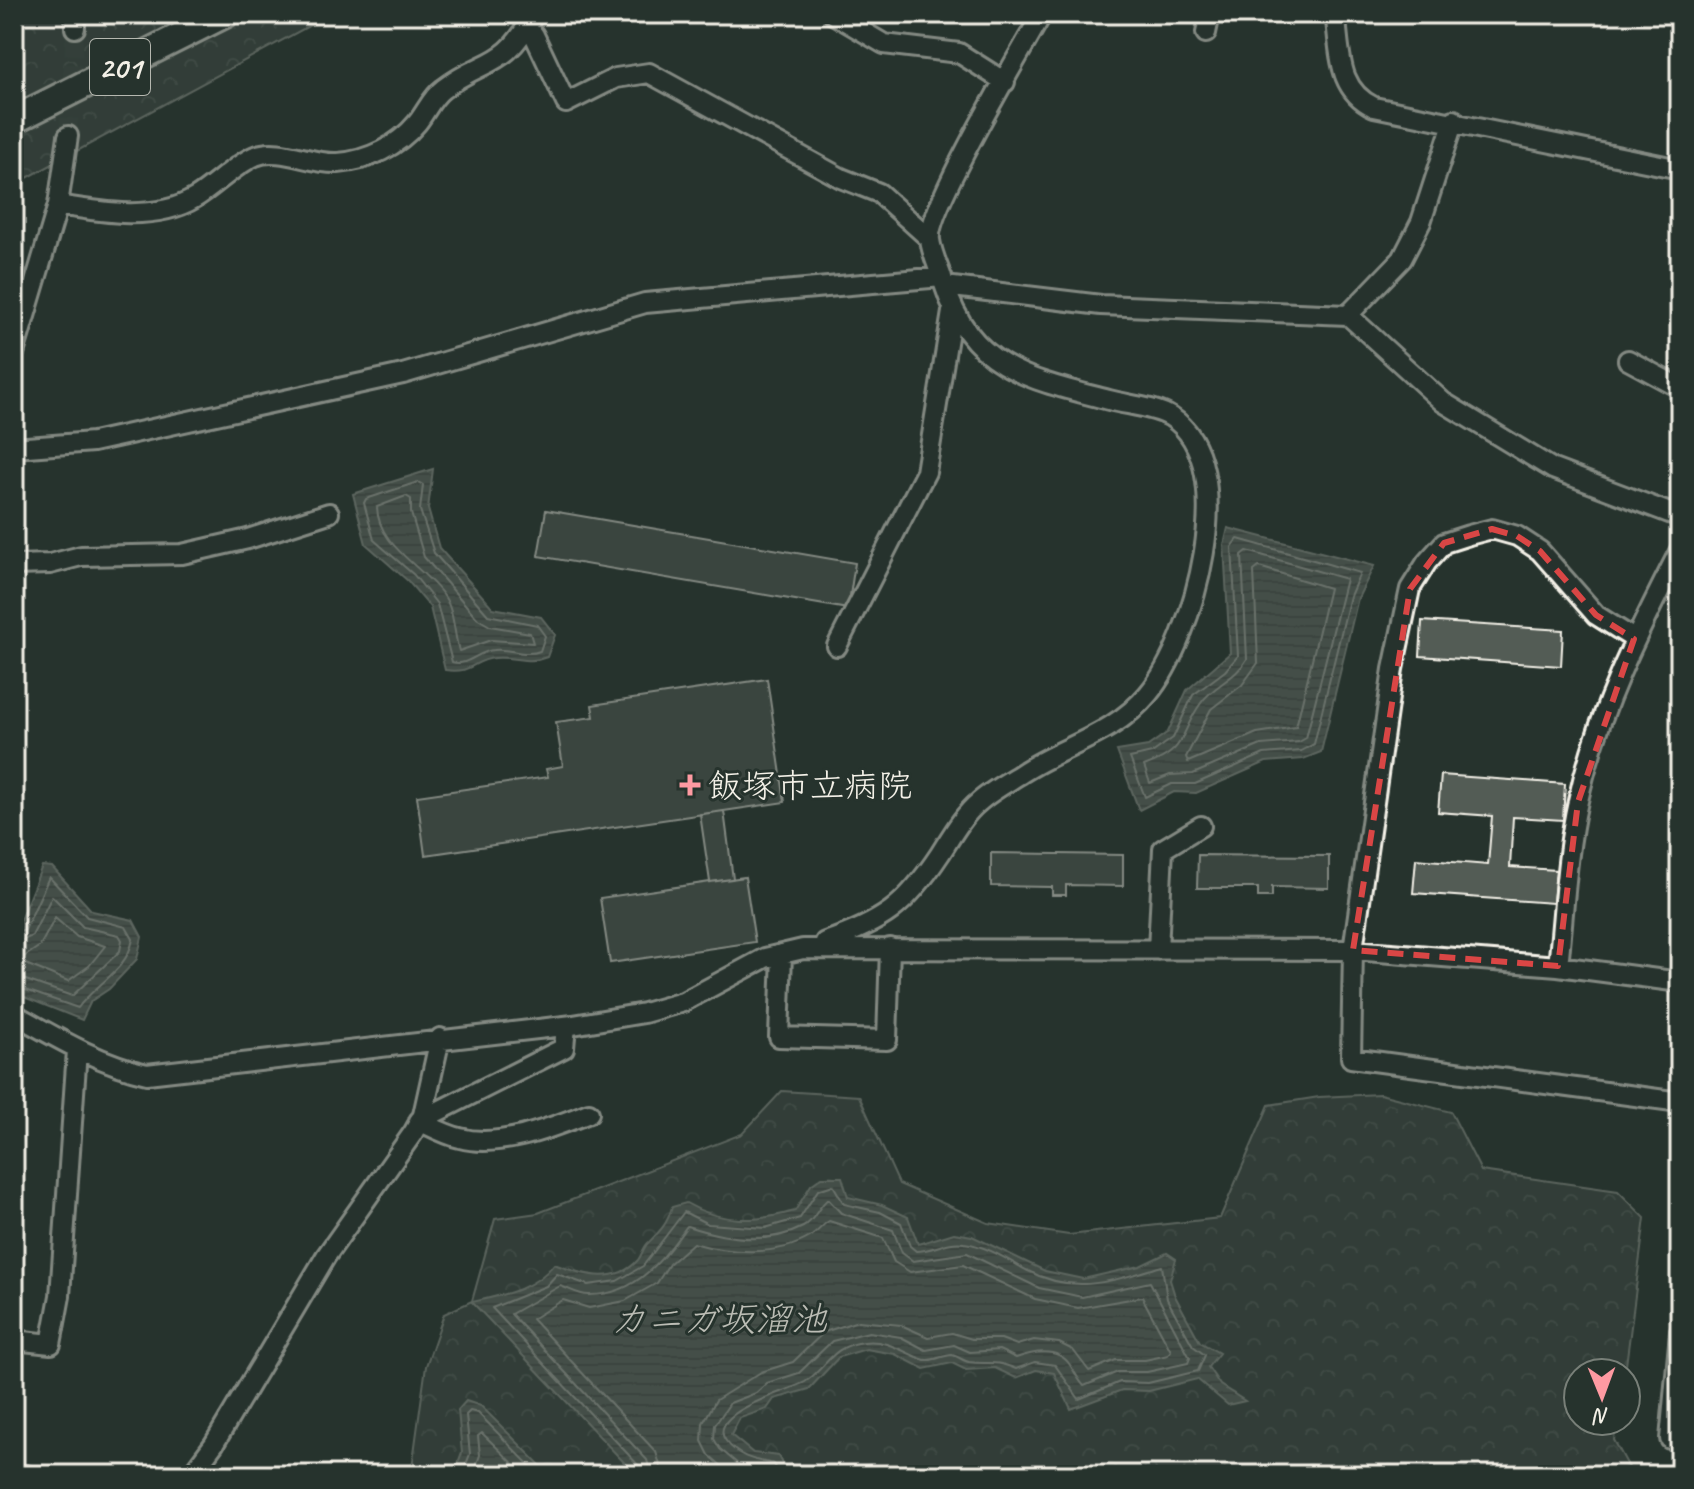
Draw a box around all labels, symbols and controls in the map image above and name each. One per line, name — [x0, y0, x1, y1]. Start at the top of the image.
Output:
road number: 201 — [90, 39, 150, 95]
place label: 飯塚市立病院 — [708, 764, 912, 807]
marker: 飯塚市立病院 — [679, 774, 701, 796]
water label: カニガ坂溜池 — [611, 1296, 828, 1342]
north arrow — [1562, 1357, 1642, 1437]
text: N — [1592, 1402, 1609, 1430]

